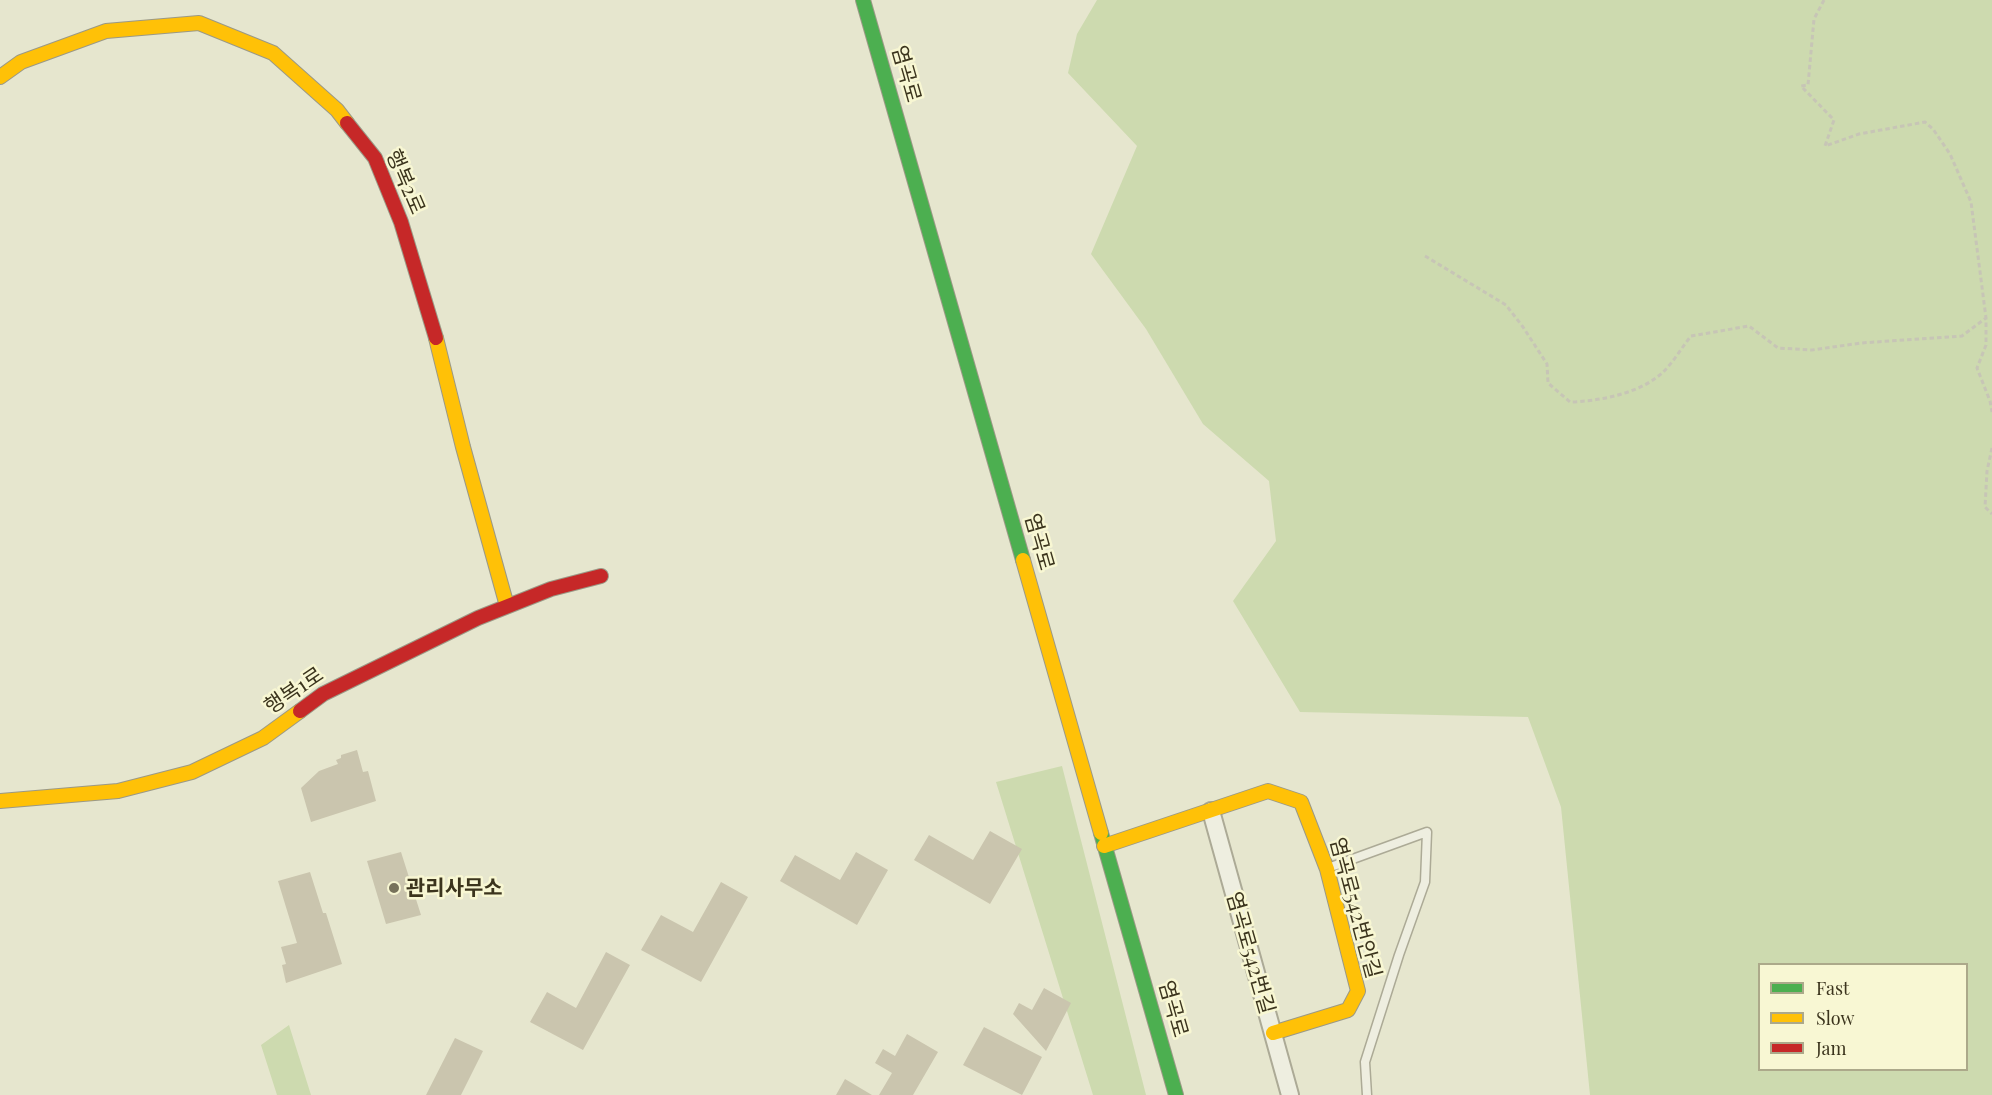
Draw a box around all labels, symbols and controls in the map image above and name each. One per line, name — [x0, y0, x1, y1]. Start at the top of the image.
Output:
street label: 염곡로 — [886, 43, 926, 105]
street label: 행복2로 — [380, 146, 430, 218]
street label: 염곡로 — [1019, 511, 1059, 573]
street label: 행복1로 — [260, 662, 328, 720]
street label: 염곡로542번안길 — [1324, 835, 1386, 981]
place label: 관리사무소 — [406, 875, 503, 901]
marker: 관리사무소 — [387, 881, 401, 895]
street label: 염곡로542번길 — [1221, 889, 1279, 1017]
legend — [1758, 963, 1968, 1071]
text: Fast — [1816, 976, 1849, 1000]
street label: 염곡로 — [1153, 978, 1193, 1040]
text: Slow — [1816, 1006, 1854, 1030]
text: Jam — [1816, 1036, 1846, 1060]

